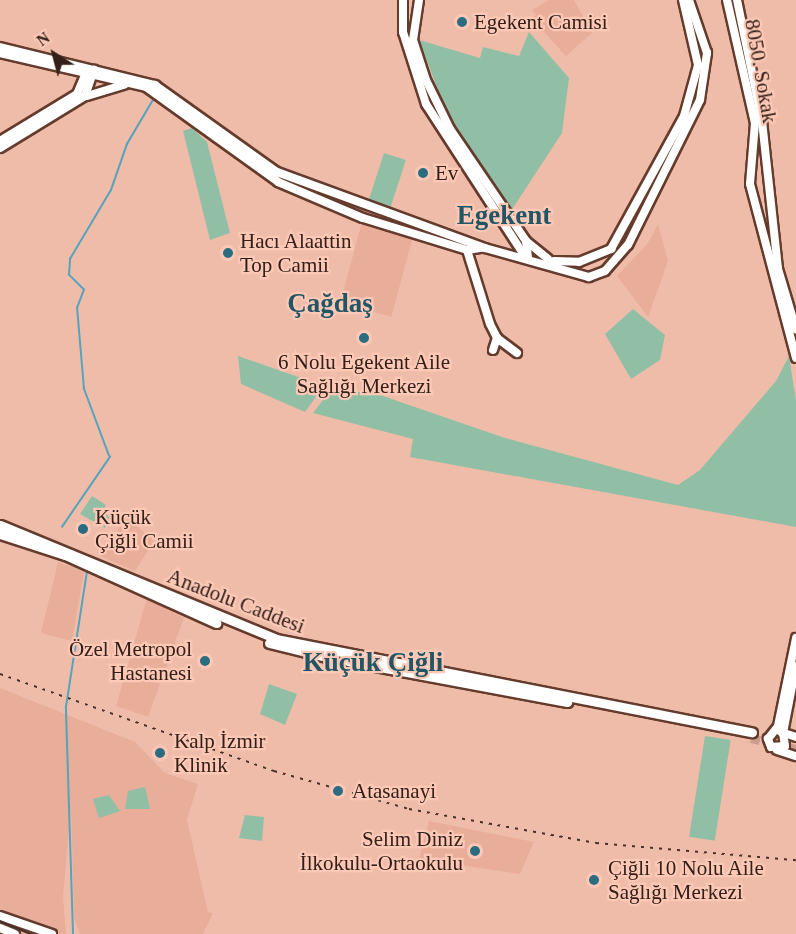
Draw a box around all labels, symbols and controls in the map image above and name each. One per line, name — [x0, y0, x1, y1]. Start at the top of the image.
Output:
place label: Egekent Camisi — [474, 9, 608, 35]
marker: Egekent Camisi — [455, 15, 469, 29]
street label: 8050. Sokak — [739, 17, 783, 125]
north arrow — [24, 24, 84, 84]
text: N — [33, 29, 53, 49]
place label: Ev — [435, 160, 458, 186]
marker: Ev — [416, 166, 430, 180]
district label: Egekent — [457, 200, 551, 232]
place label: Hacı Alaattin Top Camii — [240, 228, 353, 278]
marker: Hacı Alaattin Top Camii — [221, 246, 235, 260]
district label: Çağdaş — [287, 288, 373, 320]
marker: 6 Nolu Egekent Aile Sağlığı Merkezi — [355, 329, 373, 347]
place label: 6 Nolu Egekent Aile Sağlığı Merkezi — [277, 349, 451, 399]
place label: Küçük Çiğli Camii — [95, 504, 194, 554]
marker: Küçük Çiğli Camii — [76, 522, 90, 536]
street label: Anadolu Caddesi — [164, 563, 308, 639]
place label: Özel Metropol Hastanesi — [69, 636, 192, 686]
district label: Küçük Çiğli — [303, 647, 443, 679]
marker: Özel Metropol Hastanesi — [196, 652, 214, 670]
place label: Kalp İzmir Klinik — [174, 728, 266, 778]
marker: Kalp İzmir Klinik — [151, 744, 169, 762]
place label: Atasanayi — [352, 778, 436, 804]
marker: Atasanayi — [329, 782, 347, 800]
place label: Selim Diniz İlkokulu-Ortaokulu — [300, 826, 463, 876]
marker: Selim Diniz İlkokulu-Ortaokulu — [468, 844, 482, 858]
place label: Çiğli 10 Nolu Aile Sağlığı Merkezi — [608, 855, 765, 905]
marker: Çiğli 10 Nolu Aile Sağlığı Merkezi — [585, 871, 603, 889]

